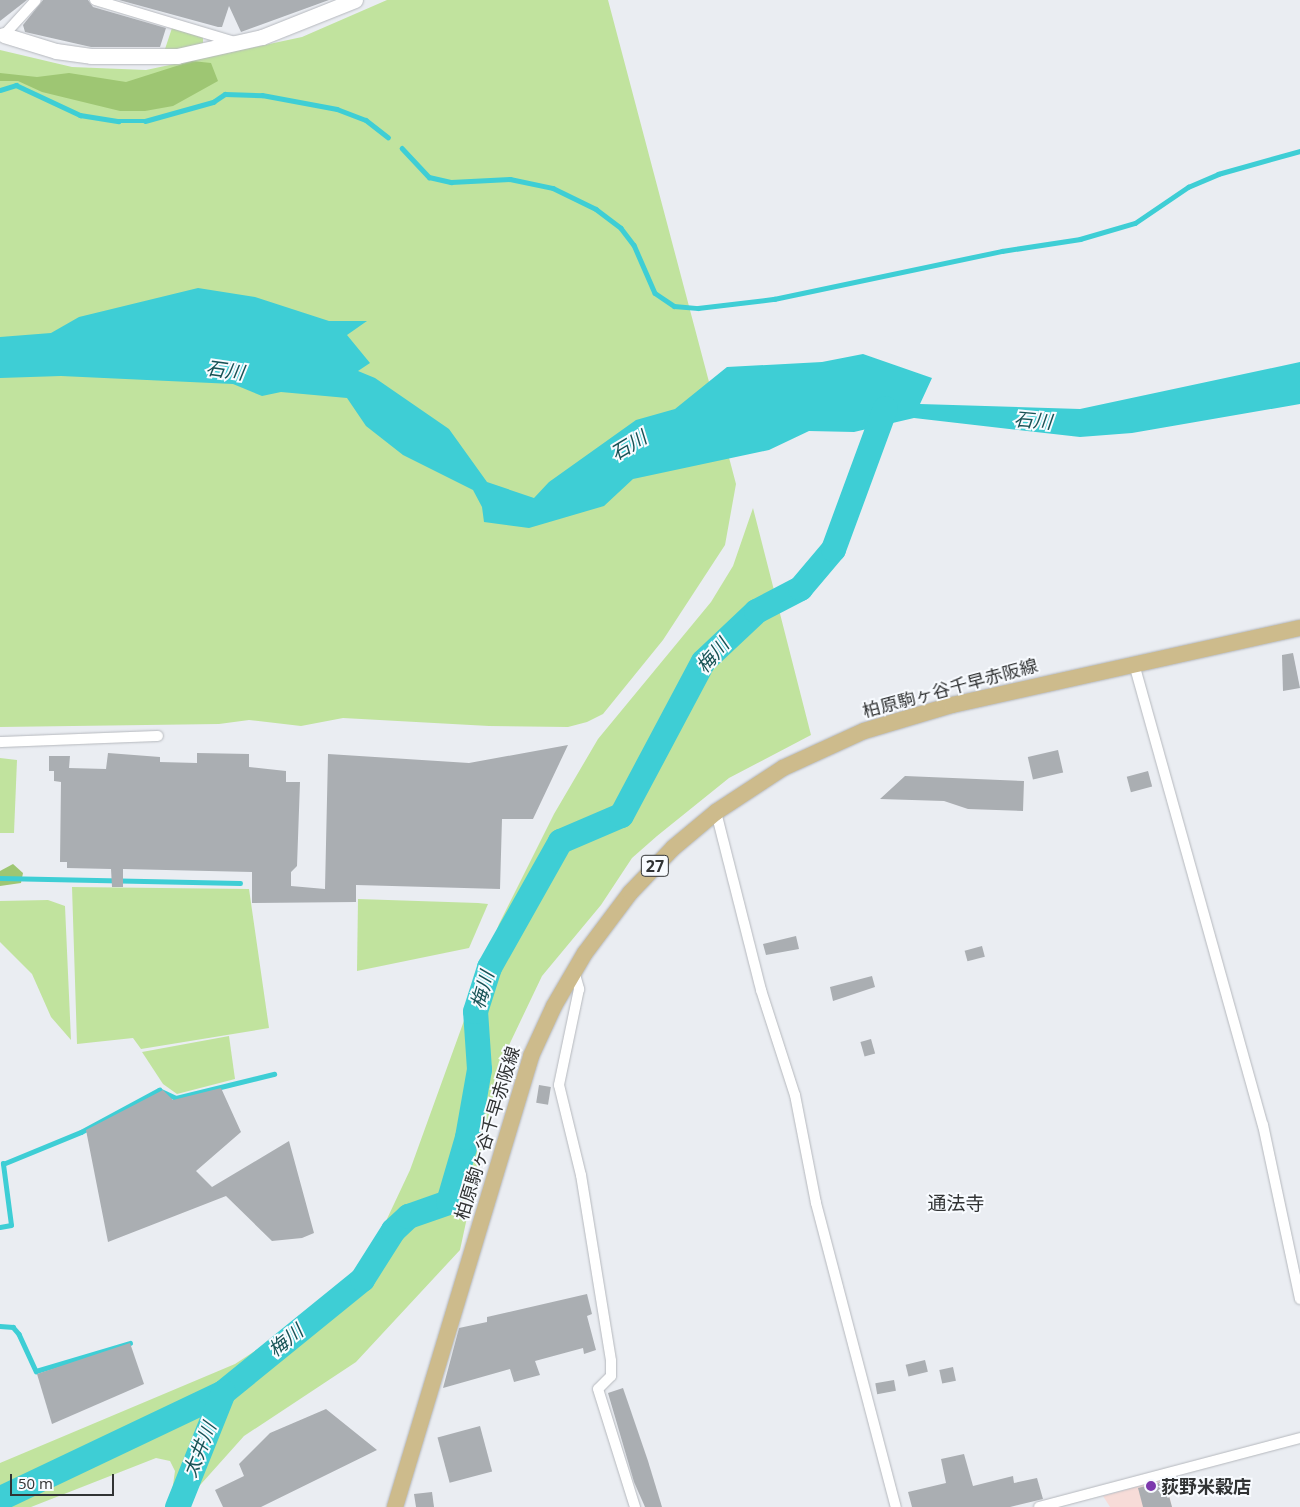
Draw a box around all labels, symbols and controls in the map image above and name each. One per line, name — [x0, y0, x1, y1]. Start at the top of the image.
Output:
water label: 石川 — [205, 357, 245, 385]
water label: 石川 — [1013, 408, 1053, 434]
water label: 石川 — [607, 426, 651, 466]
water label: 梅川 — [692, 634, 734, 678]
street label: 柏原駒ヶ谷千早赤阪線 — [860, 654, 1040, 722]
road number: 27 — [640, 852, 670, 879]
water label: 梅川 — [467, 969, 499, 1011]
street label: 柏原駒ヶ谷千早赤阪線 — [450, 1044, 524, 1222]
district label: 通法寺 — [928, 1193, 984, 1215]
water label: 梅川 — [264, 1320, 308, 1362]
water label: 太井川 — [179, 1419, 221, 1481]
scale bar — [12, 1464, 116, 1496]
text: 50 m — [18, 1473, 53, 1493]
place label: 荻野米穀店 — [1161, 1475, 1251, 1497]
marker: 荻野米穀店 — [1145, 1480, 1157, 1492]

